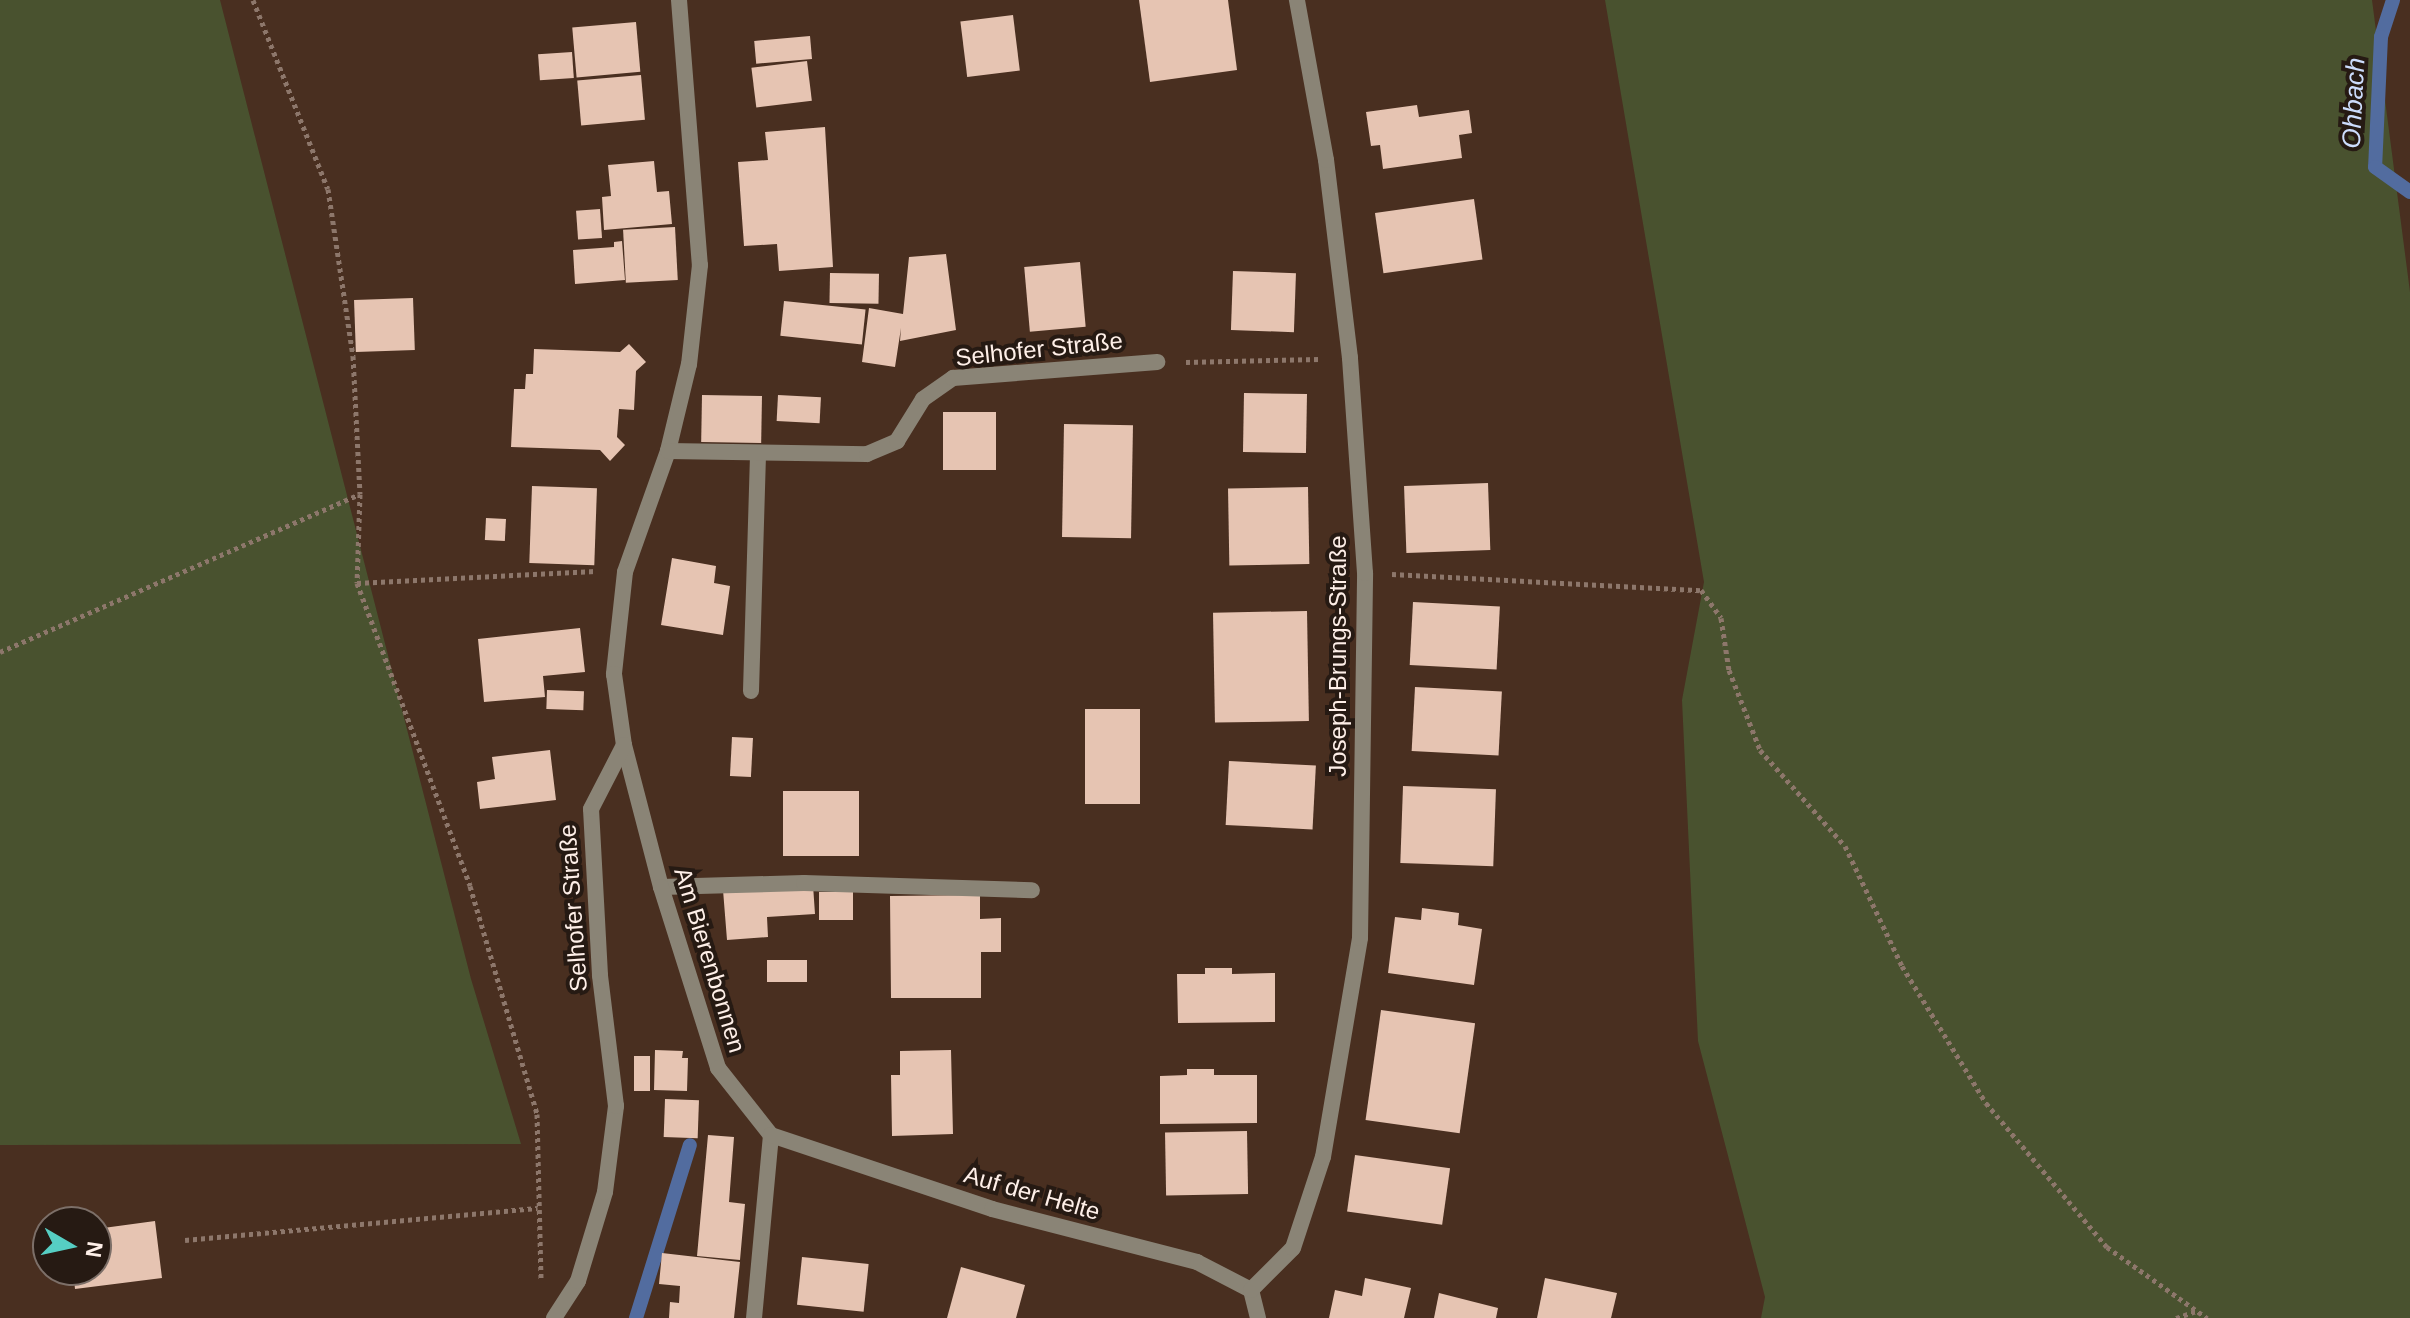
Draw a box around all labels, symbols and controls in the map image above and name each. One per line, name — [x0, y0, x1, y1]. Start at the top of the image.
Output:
water label: Ohbach — [2336, 57, 2372, 149]
street label: Selhofer Straße — [954, 326, 1124, 372]
street label: Joseph-Brungs-Straße — [1324, 535, 1352, 777]
street label: Selhofer Straße — [553, 823, 593, 993]
street label: Am Bierenbonnen — [668, 864, 752, 1056]
street label: Auf der Helte — [961, 1160, 1103, 1226]
north arrow — [32, 1206, 112, 1286]
text: N — [81, 1240, 108, 1259]

